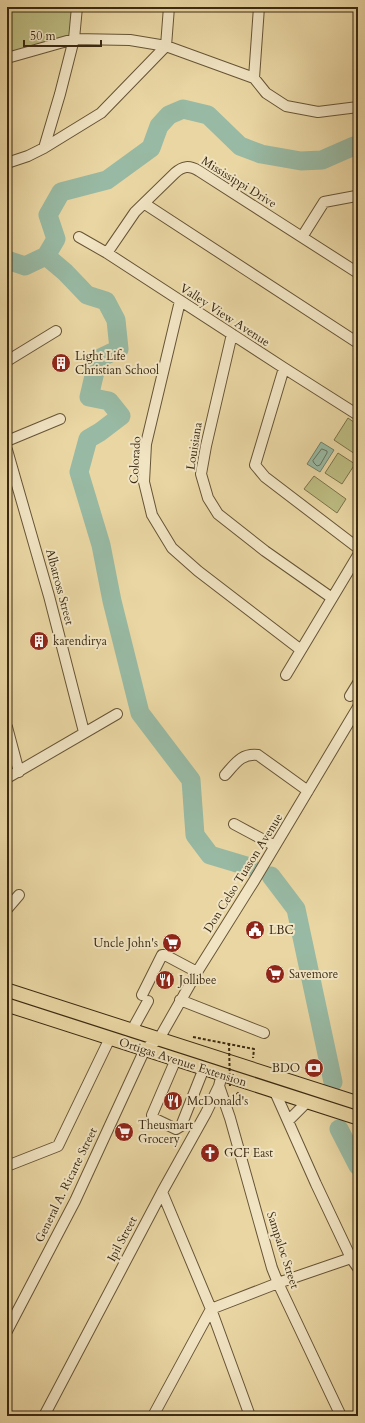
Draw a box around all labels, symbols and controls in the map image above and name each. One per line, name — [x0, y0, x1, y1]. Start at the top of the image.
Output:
scale bar — [24, 22, 101, 48]
text: 50 m — [30, 28, 57, 44]
street label: Mississippi Drive — [198, 152, 280, 212]
street label: Valley View Avenue — [177, 280, 273, 350]
place label: Light Life Christian School — [75, 348, 159, 378]
building icon: Light Life Christian School — [50, 352, 72, 374]
street label: Louisiana — [182, 420, 206, 471]
street label: Colorado — [126, 435, 144, 484]
street label: Albatross Street — [42, 547, 78, 627]
building icon: karendirya — [28, 630, 50, 652]
place label: karendirya — [53, 633, 108, 649]
street label: Don Celso Tuason Avenue — [200, 810, 286, 936]
public building icon: LBC — [244, 919, 266, 941]
place label: LBC — [269, 922, 294, 938]
supermarket icon: Uncle John's — [161, 932, 183, 954]
place label: Uncle John's — [93, 935, 158, 951]
supermarket icon: Savemore — [264, 963, 286, 985]
place label: Savemore — [289, 966, 338, 982]
restaurant icon: Jollibee — [154, 969, 176, 991]
place label: Jollibee — [177, 972, 216, 988]
street label: Ortigas Avenue Extension — [117, 1034, 249, 1090]
bank icon: BDO — [303, 1057, 325, 1079]
place label: BDO — [272, 1060, 300, 1076]
restaurant icon: McDonald's — [162, 1090, 184, 1112]
place label: McDonald's — [187, 1093, 248, 1109]
place label: Theusmart Grocery — [138, 1117, 193, 1147]
supermarket icon: Theusmart Grocery — [113, 1121, 135, 1143]
street label: General A. Ricarte Street — [31, 1125, 101, 1245]
church icon: GCF East — [199, 1142, 221, 1164]
place label: GCF East — [224, 1145, 273, 1161]
street label: Sampaloc Street — [263, 1209, 303, 1291]
street label: Ipil Street — [103, 1213, 141, 1264]

